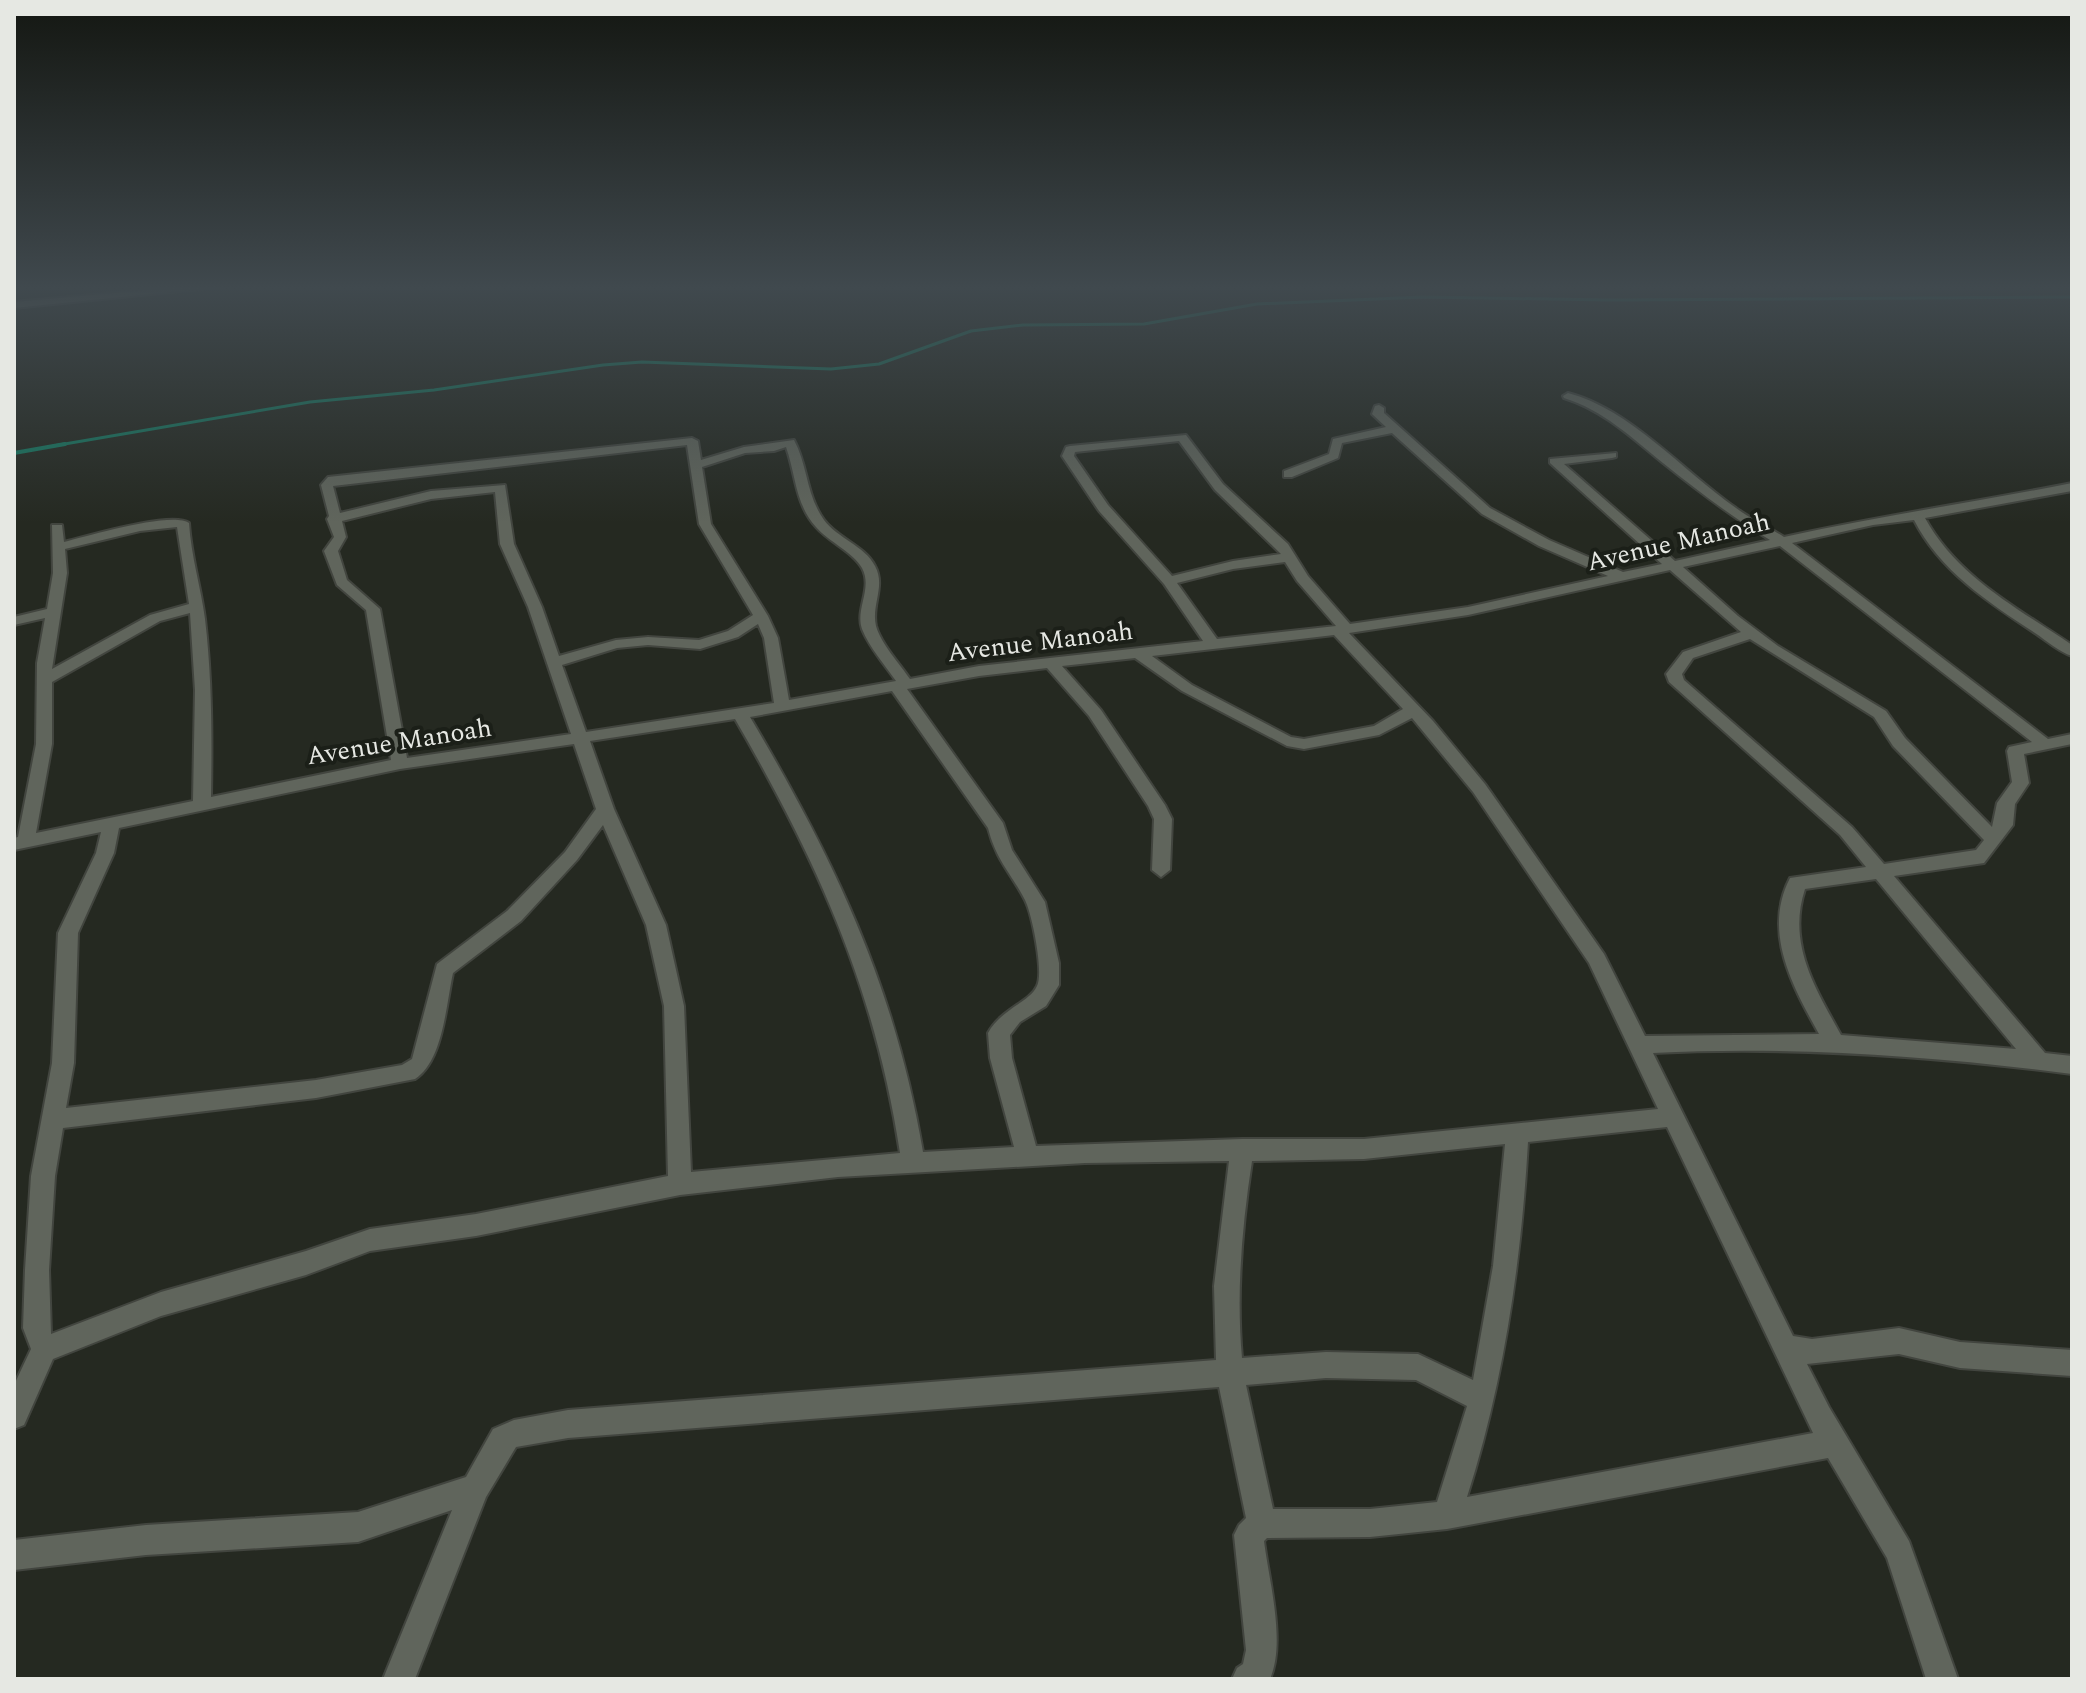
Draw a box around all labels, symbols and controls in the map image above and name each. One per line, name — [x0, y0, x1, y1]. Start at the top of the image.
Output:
street label: Avenue Manoah — [1583, 501, 1774, 582]
street label: Avenue Manoah — [945, 611, 1135, 673]
street label: Avenue Manoah — [304, 708, 495, 776]

